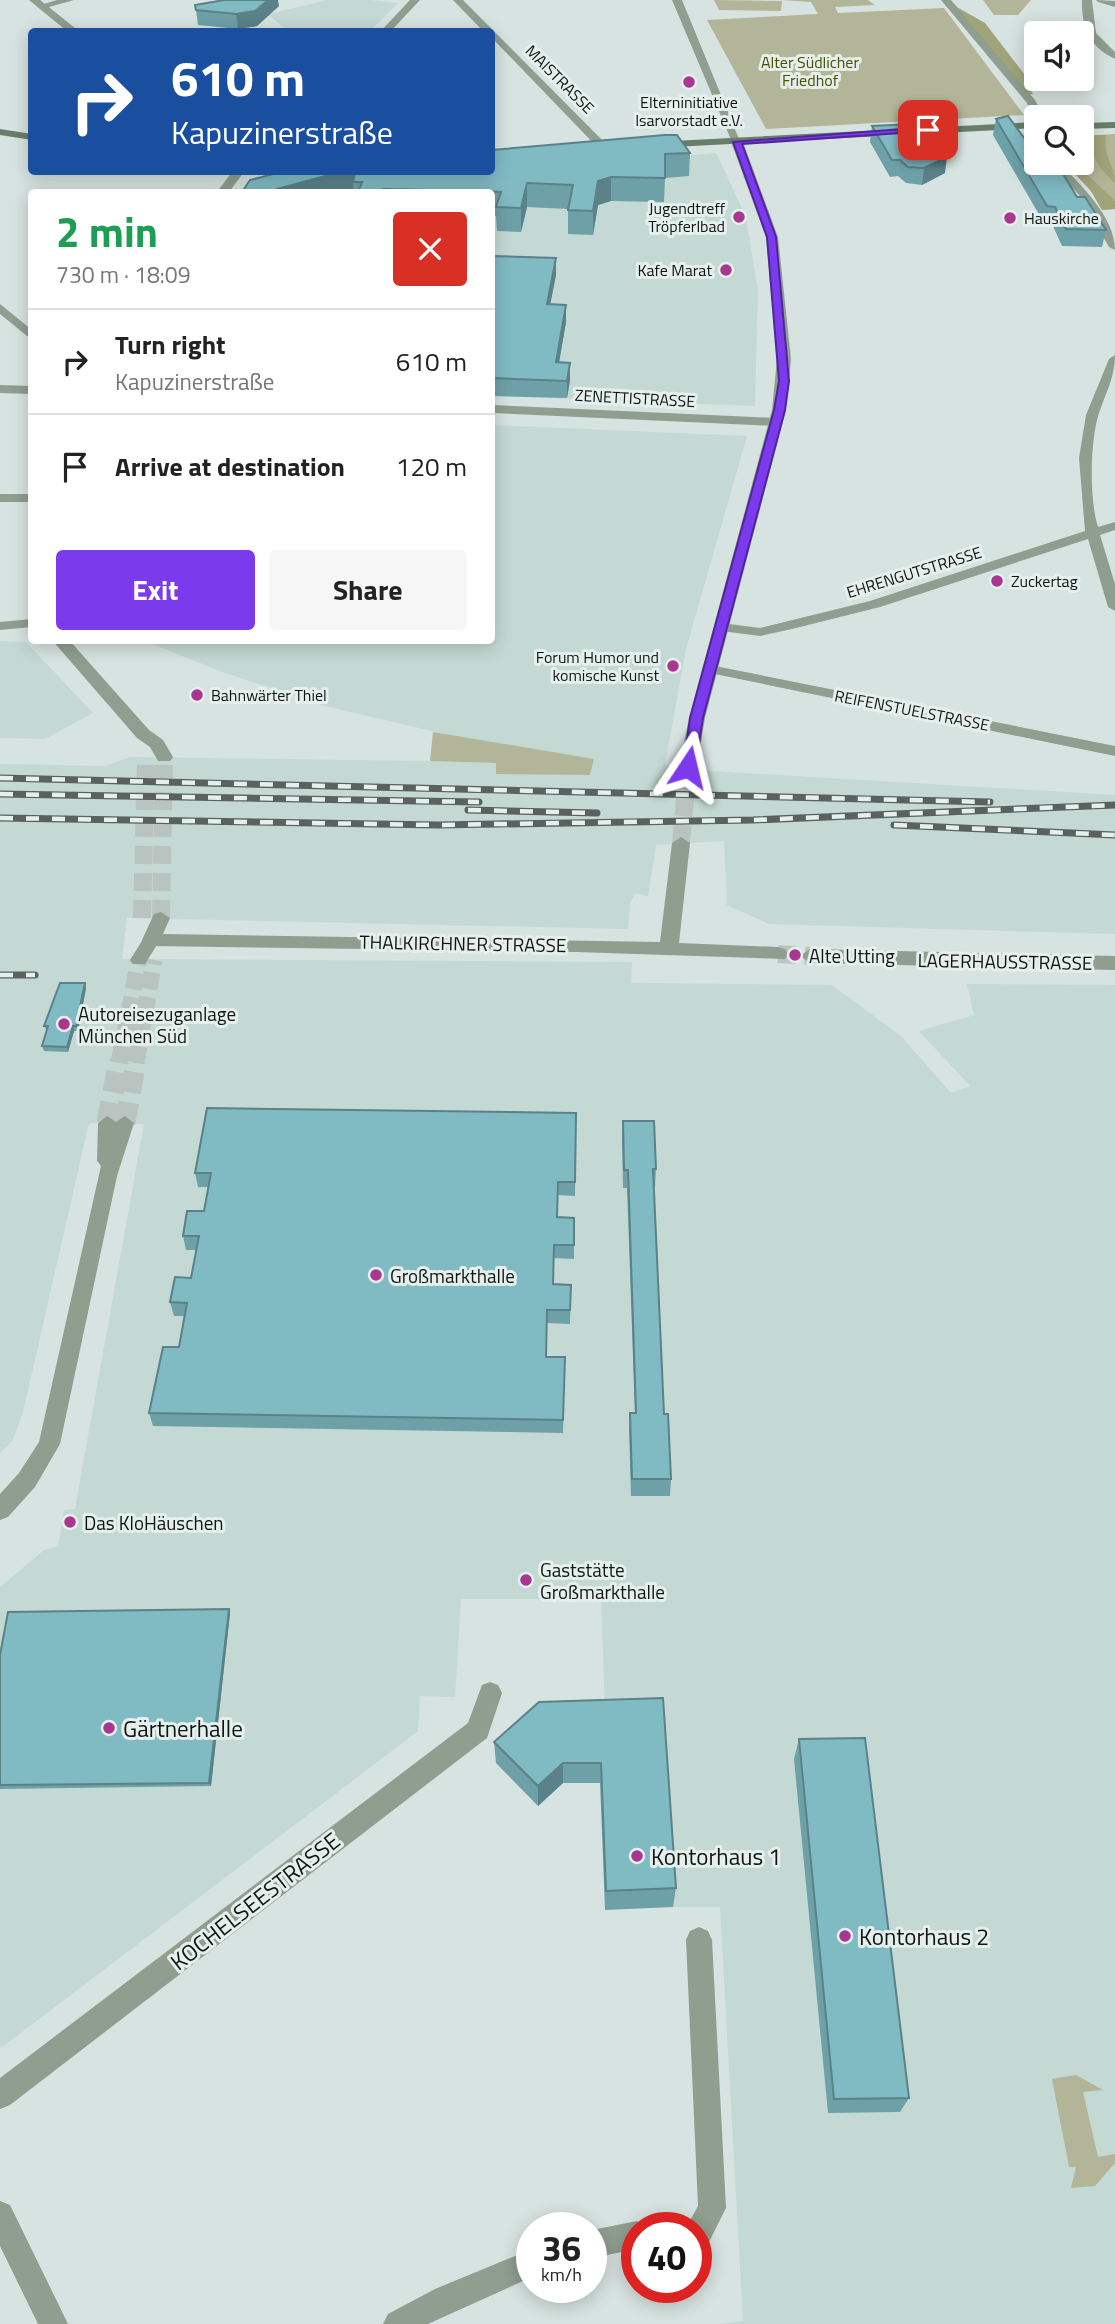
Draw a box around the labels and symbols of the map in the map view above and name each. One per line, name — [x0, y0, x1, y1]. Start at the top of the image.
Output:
street label: MAISTRASSE — [520, 39, 600, 119]
park label: Alter Südlicher Friedhof — [761, 50, 859, 92]
marker: Elterninitiative Isarvorstadt e.V. — [681, 74, 697, 90]
place label: Elterninitiative Isarvorstadt e.V. — [635, 90, 743, 132]
pin — [898, 100, 958, 160]
place label: Jugendtreff Tröpferlbad — [648, 196, 726, 238]
place label: Hauskirche — [1024, 206, 1099, 230]
marker: Jugendtreff Tröpferlbad — [731, 209, 747, 225]
marker: Hauskirche — [1002, 210, 1018, 226]
place label: Kafe Marat — [638, 258, 712, 282]
marker: Kafe Marat — [718, 262, 734, 278]
street label: ZENETTISTRASSE — [574, 383, 696, 413]
street label: EHRENGUTSTRASSE — [843, 540, 985, 604]
place label: Zuckertag — [1011, 569, 1078, 593]
marker: Zuckertag — [989, 573, 1005, 589]
place label: Forum Humor und komische Kunst — [536, 645, 659, 687]
marker: Forum Humor und komische Kunst — [665, 658, 681, 674]
place label: Bahnwärter Thiel — [211, 683, 327, 707]
street label: REIFENSTUELSTRASSE — [833, 683, 992, 737]
marker: Bahnwärter Thiel — [189, 687, 205, 703]
position arrow — [651, 730, 725, 804]
street label: THALKIRCHNER STRASSE — [359, 927, 567, 959]
place label: Alte Utting — [809, 941, 895, 970]
street label: LAGERHAUSSTRASSE — [917, 945, 1093, 977]
marker: Alte Utting — [787, 947, 803, 963]
place label: Autoreisezuganlage München Süd — [78, 999, 236, 1050]
marker: Autoreisezuganlage München Süd — [56, 1016, 72, 1032]
place label: Großmarkthalle — [390, 1261, 515, 1290]
marker: Großmarkthalle — [368, 1267, 384, 1283]
place label: Das KloHäuschen — [84, 1508, 223, 1537]
marker: Das KloHäuschen — [62, 1514, 78, 1530]
place label: Gaststätte Großmarkthalle — [540, 1555, 665, 1606]
marker: Gaststätte Großmarkthalle — [518, 1572, 534, 1588]
place label: Gärtnerhalle — [123, 1711, 243, 1746]
marker: Gärtnerhalle — [101, 1720, 117, 1736]
street label: KOCHELSEESTRASSE — [163, 1823, 347, 1979]
place label: Kontorhaus 1 — [651, 1839, 781, 1874]
marker: Kontorhaus 1 — [629, 1848, 645, 1864]
place label: Kontorhaus 2 — [859, 1919, 989, 1954]
marker: Kontorhaus 2 — [837, 1928, 853, 1944]
speed limit sign: 40 — [621, 2212, 712, 2303]

